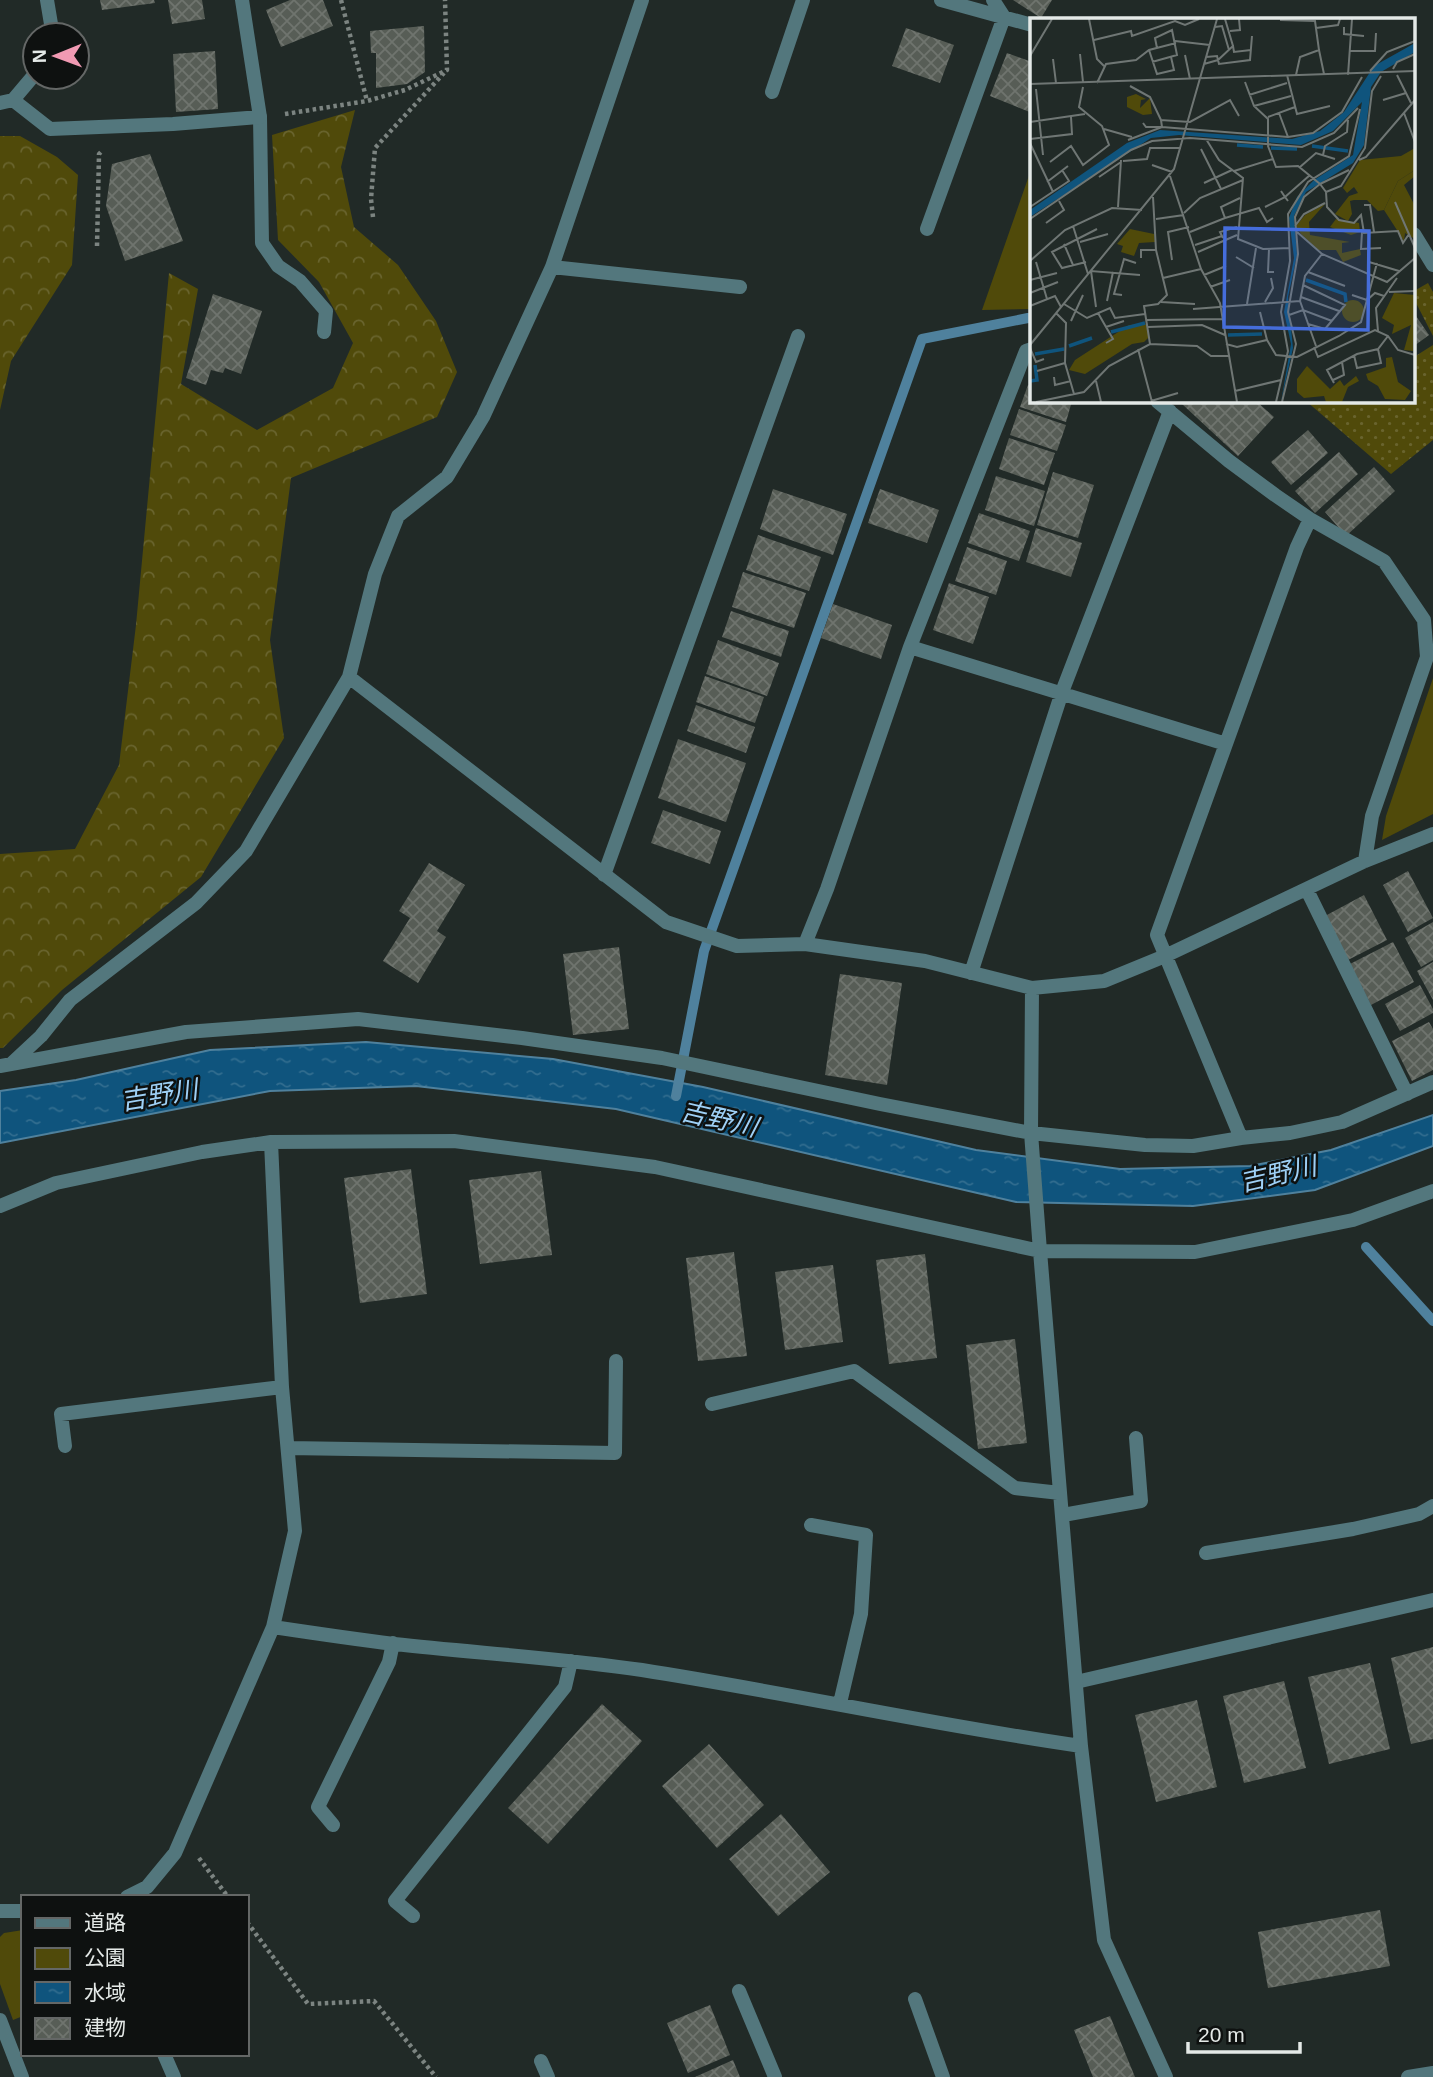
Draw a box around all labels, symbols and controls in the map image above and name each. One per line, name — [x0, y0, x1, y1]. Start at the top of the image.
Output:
inset map — [1030, 18, 1416, 402]
north arrow — [21, 21, 91, 91]
text: N — [29, 49, 50, 63]
water label: 吉野川 — [118, 1074, 203, 1116]
water label: 吉野川 — [678, 1096, 763, 1143]
water label: 吉野川 — [1237, 1150, 1322, 1197]
legend — [21, 1895, 248, 2056]
text: 道路 — [84, 1911, 126, 1934]
text: 公園 — [84, 1946, 126, 1969]
text: 水域 — [84, 1981, 126, 2004]
scale bar — [1188, 2010, 1300, 2054]
text: 建物 — [84, 2016, 126, 2039]
text: 20 m — [1198, 2023, 1245, 2046]

